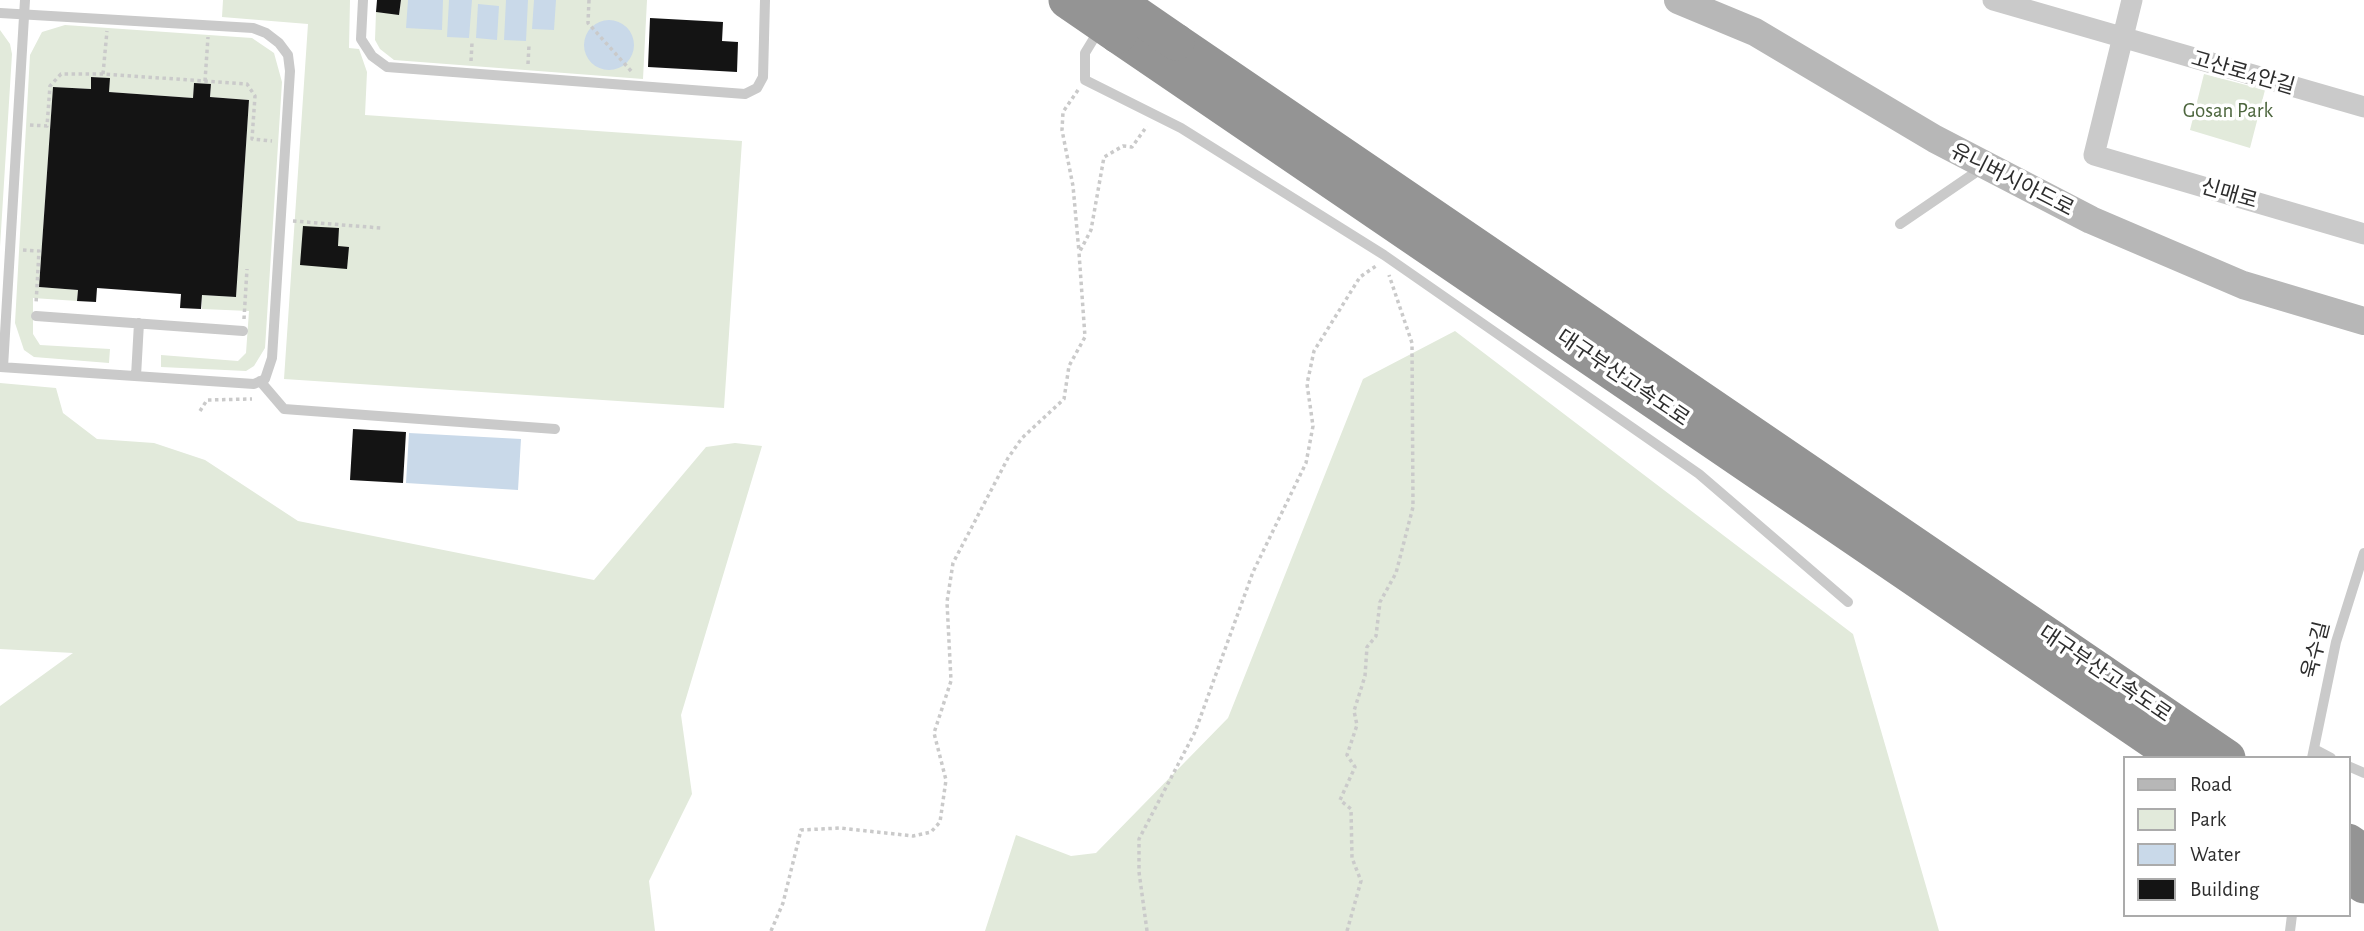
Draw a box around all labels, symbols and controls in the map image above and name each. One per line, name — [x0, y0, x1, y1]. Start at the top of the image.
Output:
street label: 고산로4안길 — [2188, 46, 2298, 100]
park label: Gosan Park — [2183, 98, 2273, 124]
street label: 유니버시아드로 — [1946, 138, 2078, 222]
street label: 신매로 — [2198, 174, 2260, 214]
street label: 대구부산고속도로 — [1552, 324, 1694, 432]
street label: 욱수길 — [2297, 619, 2335, 681]
street label: 대구부산고속도로 — [2034, 620, 2176, 728]
legend — [2122, 756, 2350, 917]
text: Road — [2190, 774, 2232, 795]
text: Park — [2190, 809, 2226, 830]
text: Water — [2190, 844, 2240, 865]
text: Building — [2190, 879, 2259, 900]

